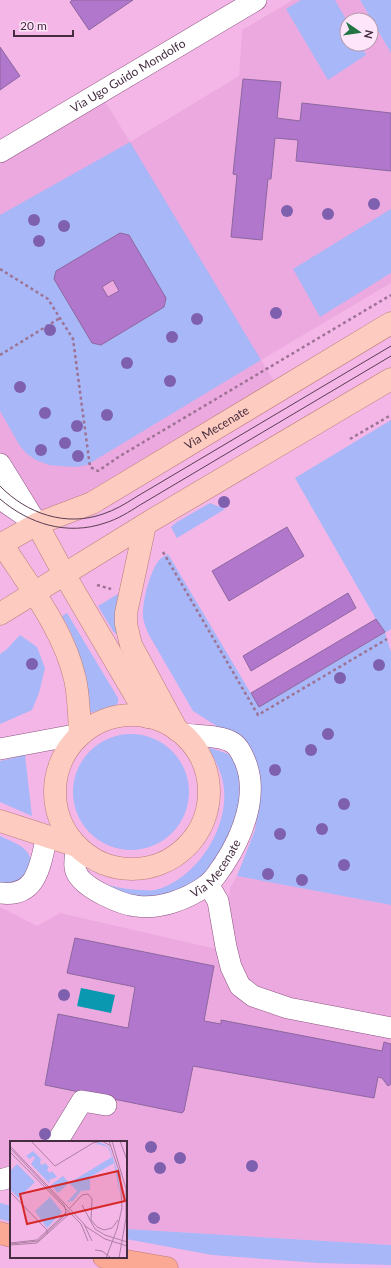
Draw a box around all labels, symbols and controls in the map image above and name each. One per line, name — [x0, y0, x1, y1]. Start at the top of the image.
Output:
scale bar — [14, 12, 73, 38]
north arrow — [339, 12, 379, 52]
text: 20 m — [20, 18, 47, 33]
text: N — [362, 29, 377, 40]
street label: Via Ugo Guido Mondolfo — [68, 35, 188, 115]
street label: Via Mecenate — [182, 402, 251, 453]
street label: Via Mecenate — [188, 837, 244, 901]
inset map — [10, 1141, 127, 1258]

